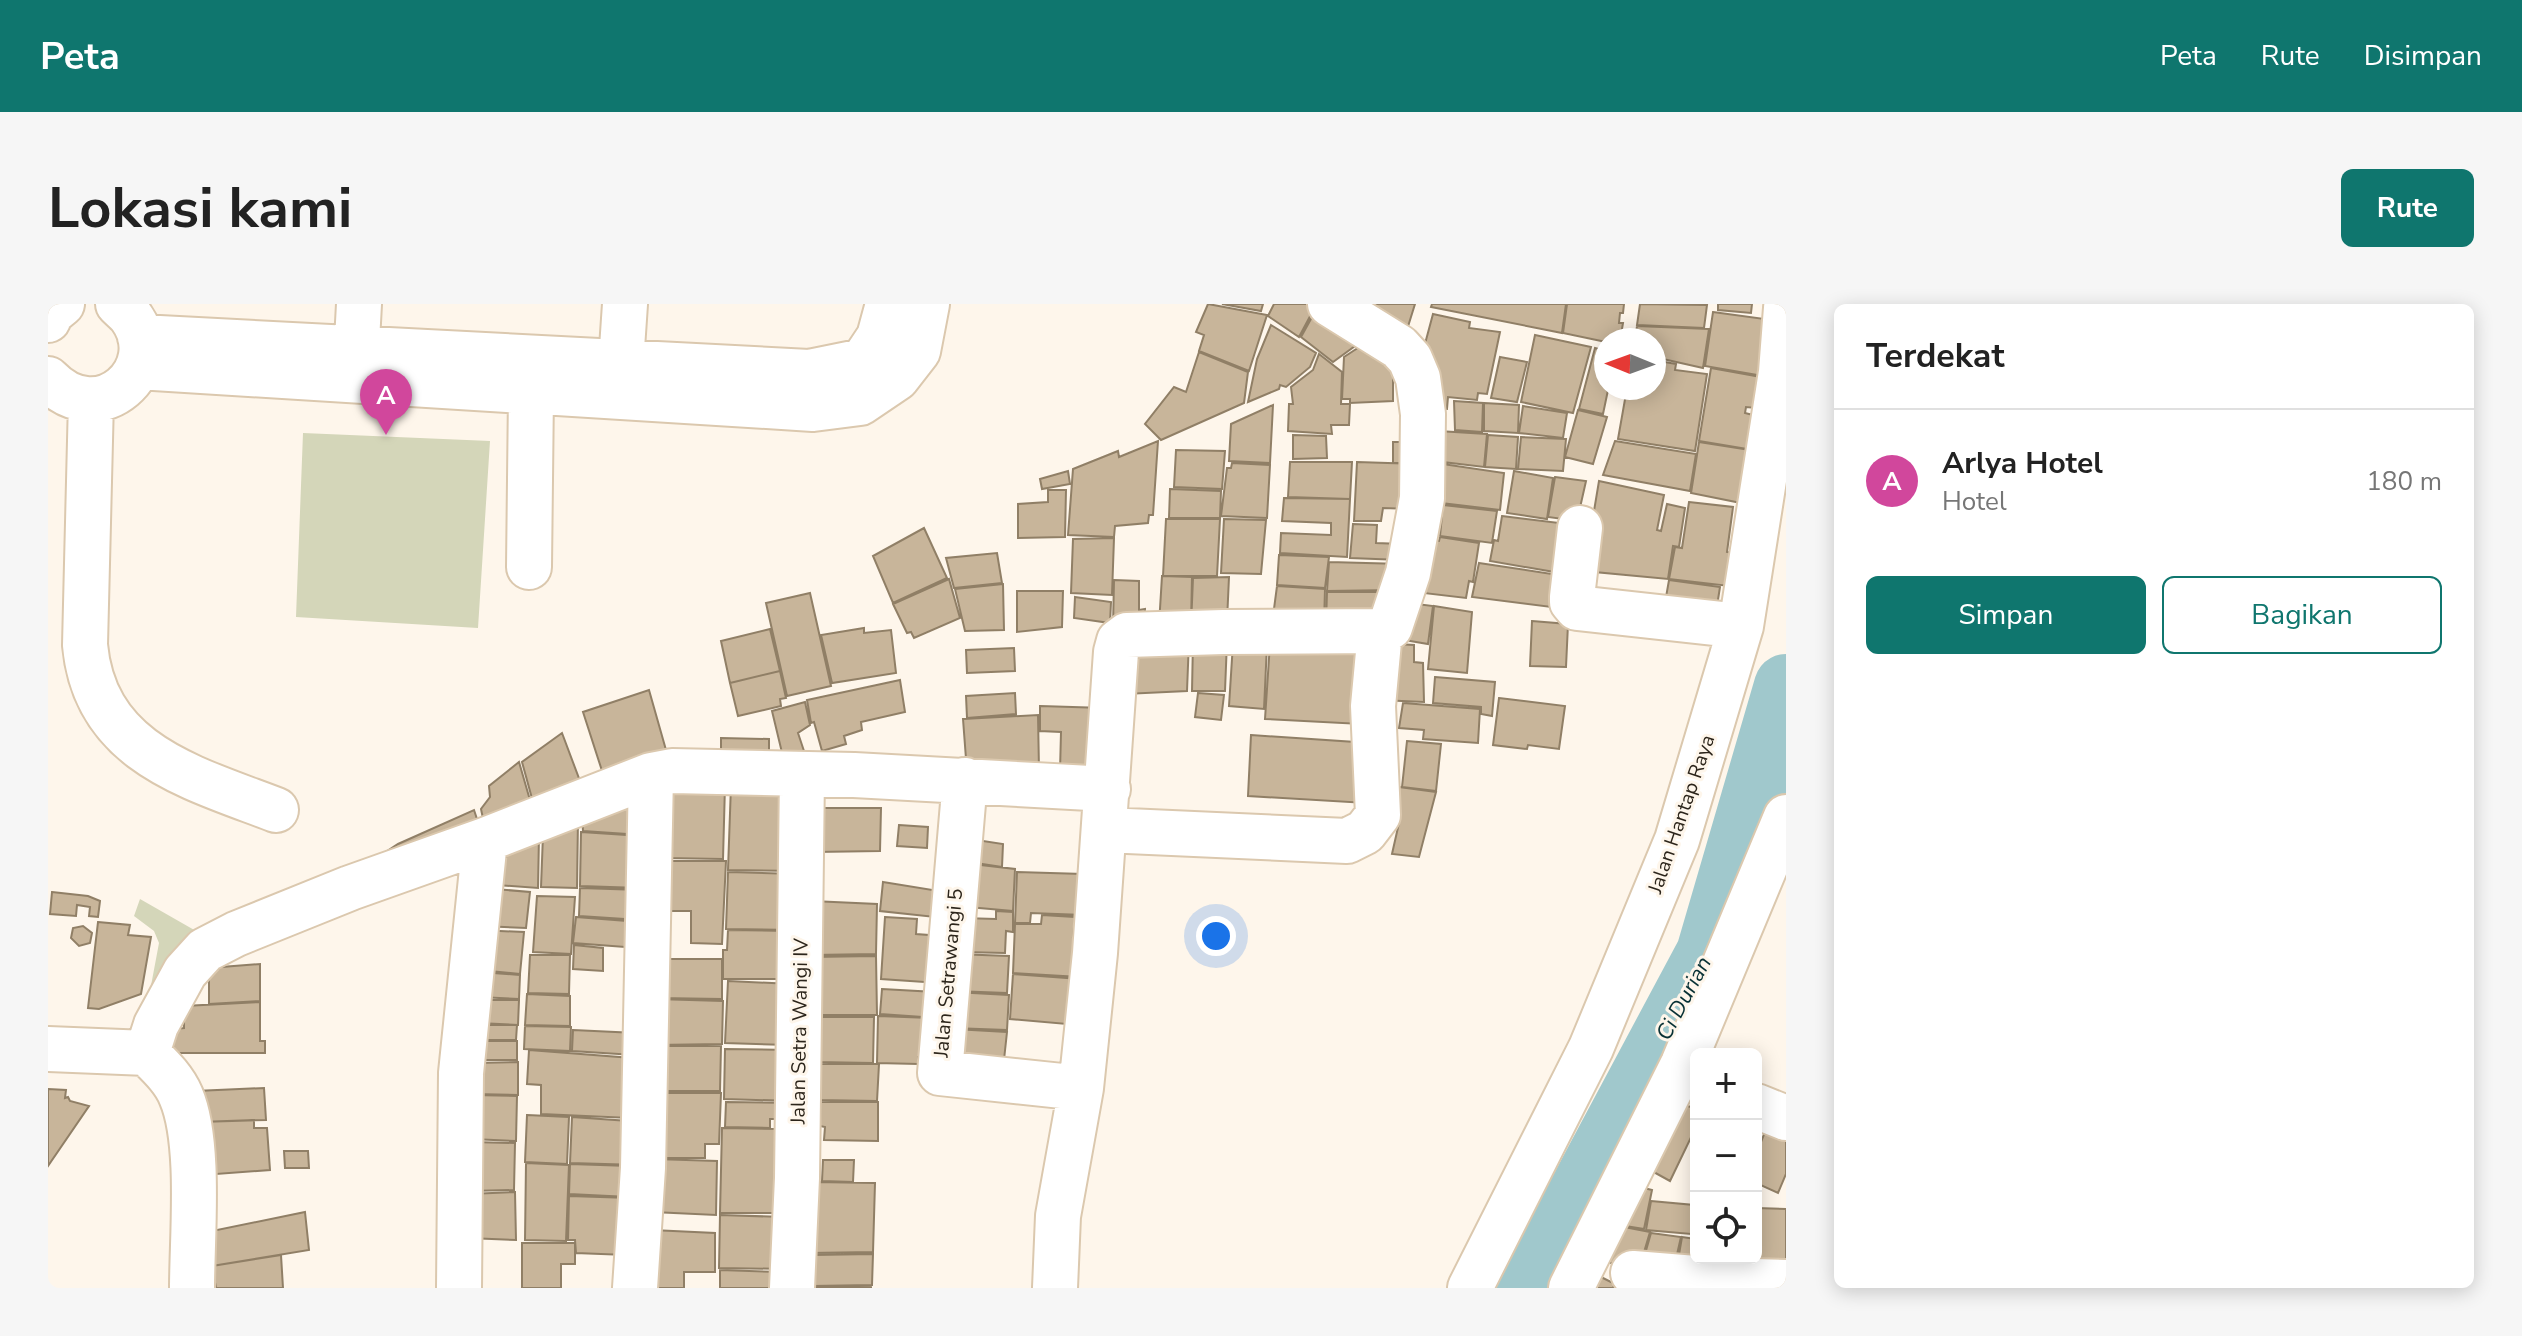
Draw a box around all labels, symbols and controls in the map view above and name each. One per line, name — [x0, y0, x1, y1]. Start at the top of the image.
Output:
text: Peta — [40, 31, 120, 82]
text: Peta — [2160, 37, 2217, 75]
text: Rute — [2261, 37, 2320, 75]
text: Disimpan — [2364, 37, 2482, 75]
button: Rute — [2341, 169, 2474, 247]
text: Lokasi kami — [48, 170, 352, 247]
north arrow — [1594, 328, 1666, 400]
text: Terdekat — [1866, 333, 2004, 379]
pin: A — [360, 369, 412, 435]
text: Arlya Hotel — [1942, 443, 2103, 484]
text: A — [1882, 464, 1902, 499]
text: 180 m — [2366, 464, 2442, 499]
text: Hotel — [1942, 484, 2007, 519]
button: Simpan — [1866, 576, 2146, 654]
button: Bagikan — [2162, 576, 2442, 654]
street label: Jalan Hantap Raya — [1641, 731, 1721, 898]
street label: Jalan Setrawangi 5 — [928, 887, 969, 1060]
your location — [1196, 916, 1236, 956]
street label: Jalan Setra Wangi IV — [784, 938, 815, 1125]
water label: Ci Durian — [1649, 951, 1719, 1046]
map controls — [1690, 1048, 1762, 1264]
button: + — [1690, 1048, 1762, 1120]
button: − — [1690, 1120, 1762, 1192]
button: locate — [1690, 1192, 1762, 1264]

